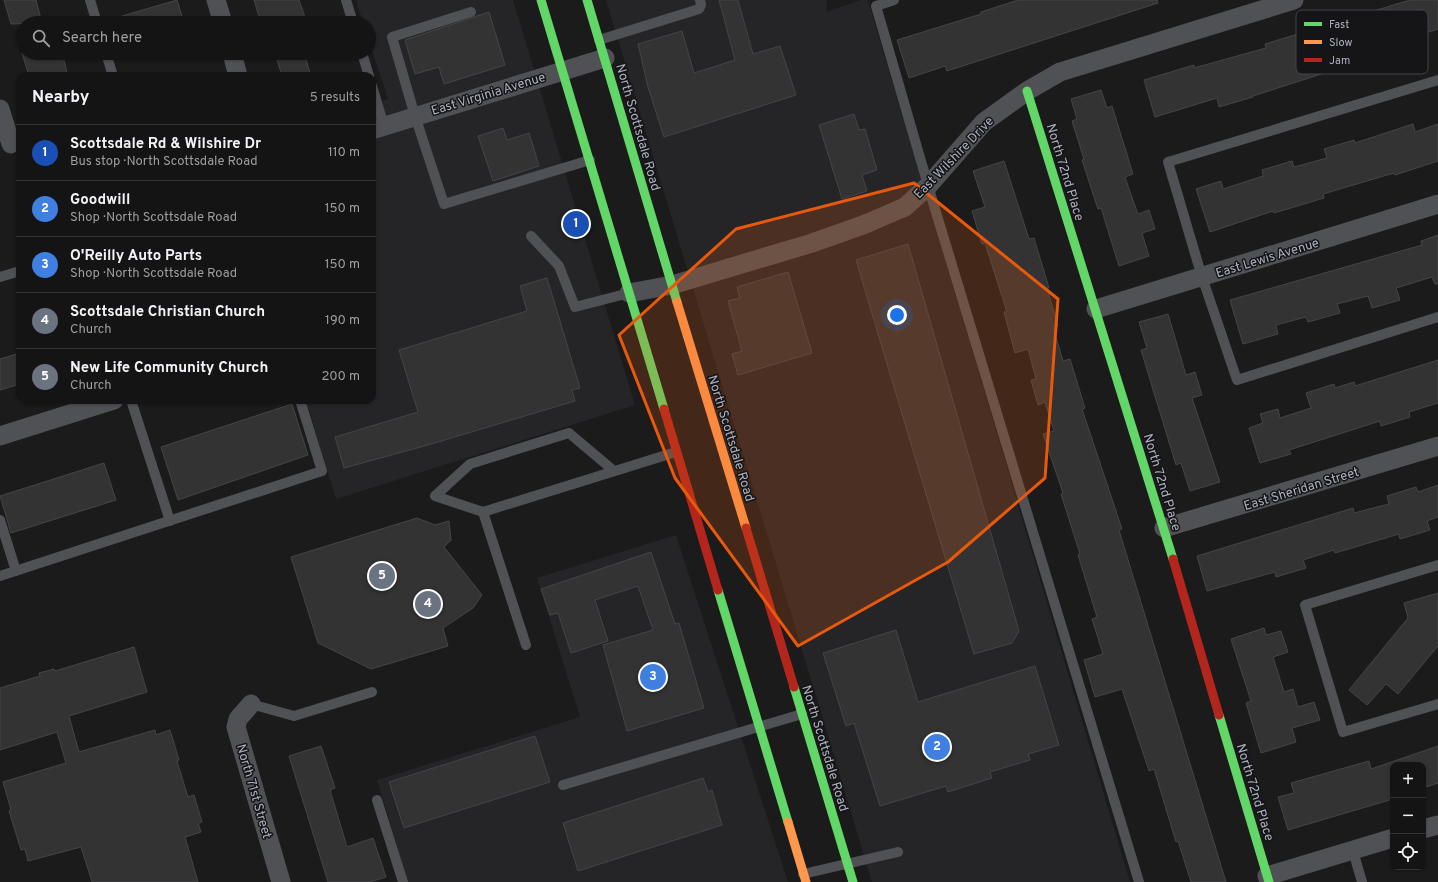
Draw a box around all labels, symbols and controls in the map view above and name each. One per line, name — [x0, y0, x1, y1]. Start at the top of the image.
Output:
legend — [1296, 10, 1428, 74]
search box — [16, 16, 376, 60]
text: Fast — [1329, 18, 1349, 32]
icon: search — [30, 27, 52, 49]
text: Search here — [62, 29, 142, 48]
text: Slow — [1329, 36, 1352, 50]
text: Jam — [1329, 54, 1350, 68]
street label: North Scottsdale Road — [611, 62, 663, 193]
street label: East Virginia Avenue — [430, 70, 548, 120]
text: Nearby — [32, 87, 89, 109]
text: 5 results — [310, 90, 360, 106]
street label: East Wilshire Drive — [911, 114, 998, 203]
street label: North 72nd Place — [1042, 122, 1086, 223]
text: Scottsdale Rd & Wilshire Dr — [70, 135, 261, 154]
text: 1 — [42, 145, 48, 161]
text: 110 m — [328, 145, 360, 161]
text: Bus stop · North Scottsdale Road — [70, 154, 258, 170]
text: Goodwill — [70, 191, 130, 210]
text: 2 — [41, 201, 49, 217]
text: 150 m — [325, 201, 360, 217]
pin: 1 — [563, 209, 589, 239]
text: Shop · North Scottsdale Road — [70, 210, 237, 226]
street label: East Lewis Avenue — [1214, 236, 1321, 282]
text: O'Reilly Auto Parts — [70, 247, 202, 266]
text: 3 — [41, 257, 49, 273]
text: 150 m — [325, 257, 360, 273]
text: Shop · North Scottsdale Road — [70, 266, 237, 282]
text: Scottsdale Christian Church — [70, 303, 265, 322]
your location — [887, 305, 907, 325]
text: 4 — [41, 313, 49, 329]
text: 190 m — [325, 313, 360, 329]
text: Church — [70, 322, 112, 338]
text: New Life Community Church — [70, 359, 268, 378]
text: 5 — [41, 369, 49, 385]
text: 200 m — [321, 369, 360, 385]
street label: North Scottsdale Road — [703, 374, 757, 504]
text: Church — [70, 378, 112, 394]
street label: North 72nd Place — [1139, 432, 1183, 533]
street label: East Sheridan Street — [1242, 465, 1361, 515]
pin: 5 — [369, 561, 395, 591]
pin: 4 — [415, 589, 441, 619]
pin: 3 — [640, 662, 666, 692]
street label: North Scottsdale Road — [797, 684, 851, 814]
pin: 2 — [924, 732, 950, 762]
street label: North 71st Street — [232, 742, 274, 841]
street label: North 72nd Place — [1232, 742, 1276, 843]
map controls — [1390, 762, 1426, 870]
button: + — [1390, 762, 1426, 798]
button: − — [1390, 798, 1426, 834]
button: locate — [1390, 834, 1426, 870]

